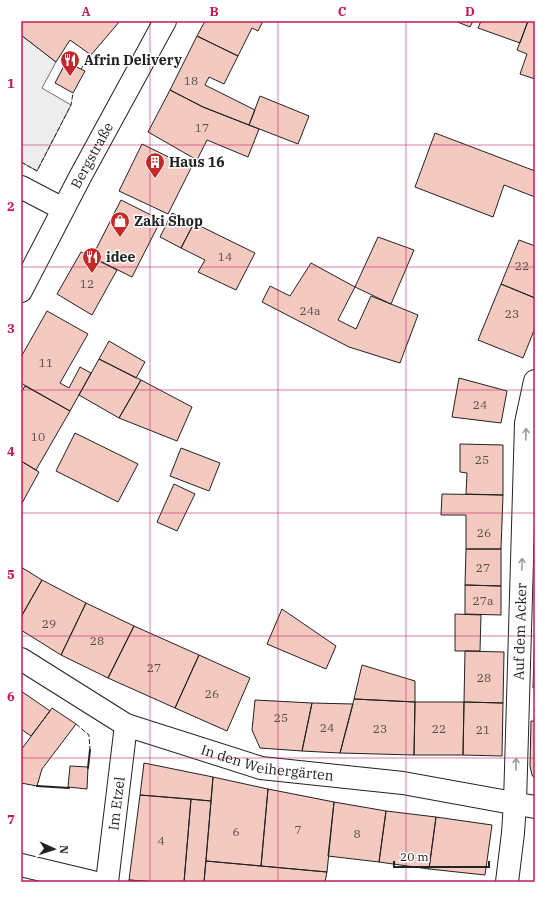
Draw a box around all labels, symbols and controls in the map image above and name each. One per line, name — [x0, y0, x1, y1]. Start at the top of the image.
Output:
text: A — [81, 3, 91, 20]
text: B — [209, 3, 219, 20]
text: C — [338, 3, 347, 20]
text: D — [465, 3, 475, 20]
restaurant icon: Afrin Delivery — [59, 49, 81, 77]
place label: Afrin Delivery — [84, 51, 182, 69]
house number: 18 — [184, 73, 198, 88]
text: 1 — [7, 75, 15, 92]
street label: Bergstraße — [67, 119, 117, 192]
house number: 17 — [195, 120, 209, 135]
building icon: Haus 16 — [144, 151, 166, 179]
place label: Haus 16 — [169, 153, 225, 171]
text: 2 — [7, 198, 15, 215]
shop icon: Zaki Shop — [109, 210, 131, 238]
place label: Zaki Shop — [134, 212, 203, 230]
restaurant icon: idee — [81, 246, 103, 274]
place label: idee — [106, 248, 135, 266]
house number: 14 — [218, 249, 232, 264]
house number: 22 — [515, 258, 529, 273]
house number: 12 — [80, 276, 94, 291]
house number: 24a — [300, 303, 321, 318]
house number: 23 — [505, 306, 519, 321]
text: 3 — [7, 320, 15, 337]
house number: 11 — [39, 355, 53, 370]
house number: 24 — [473, 397, 487, 412]
one-way arrow — [522, 428, 529, 441]
house number: 10 — [31, 429, 45, 444]
text: 4 — [7, 443, 15, 460]
house number: 25 — [475, 452, 489, 467]
house number: 26 — [477, 525, 491, 540]
one-way arrow — [518, 558, 526, 571]
house number: 27 — [476, 560, 490, 575]
text: 5 — [7, 566, 15, 583]
street label: Auf dem Acker — [510, 582, 530, 680]
house number: 27a — [473, 593, 494, 608]
house number: 29 — [42, 616, 56, 631]
house number: 28 — [90, 633, 104, 648]
house number: 27 — [147, 660, 161, 675]
house number: 28 — [477, 670, 491, 685]
house number: 26 — [205, 686, 219, 701]
text: 6 — [7, 688, 15, 705]
house number: 25 — [274, 710, 288, 725]
house number: 24 — [320, 720, 334, 735]
house number: 23 — [373, 721, 387, 736]
house number: 22 — [432, 721, 446, 736]
house number: 21 — [476, 722, 490, 737]
street label: In den Weihergärten — [199, 740, 335, 785]
one-way arrow — [512, 758, 520, 771]
street label: Im Etzel — [104, 776, 129, 832]
text: 7 — [7, 811, 15, 828]
house number: 7 — [294, 822, 302, 837]
house number: 6 — [232, 824, 240, 839]
house number: 8 — [353, 826, 361, 841]
north arrow — [34, 829, 74, 869]
house number: 4 — [157, 833, 165, 848]
scale bar — [394, 843, 489, 869]
text: N — [57, 845, 71, 855]
text: 20 m — [400, 849, 429, 864]

